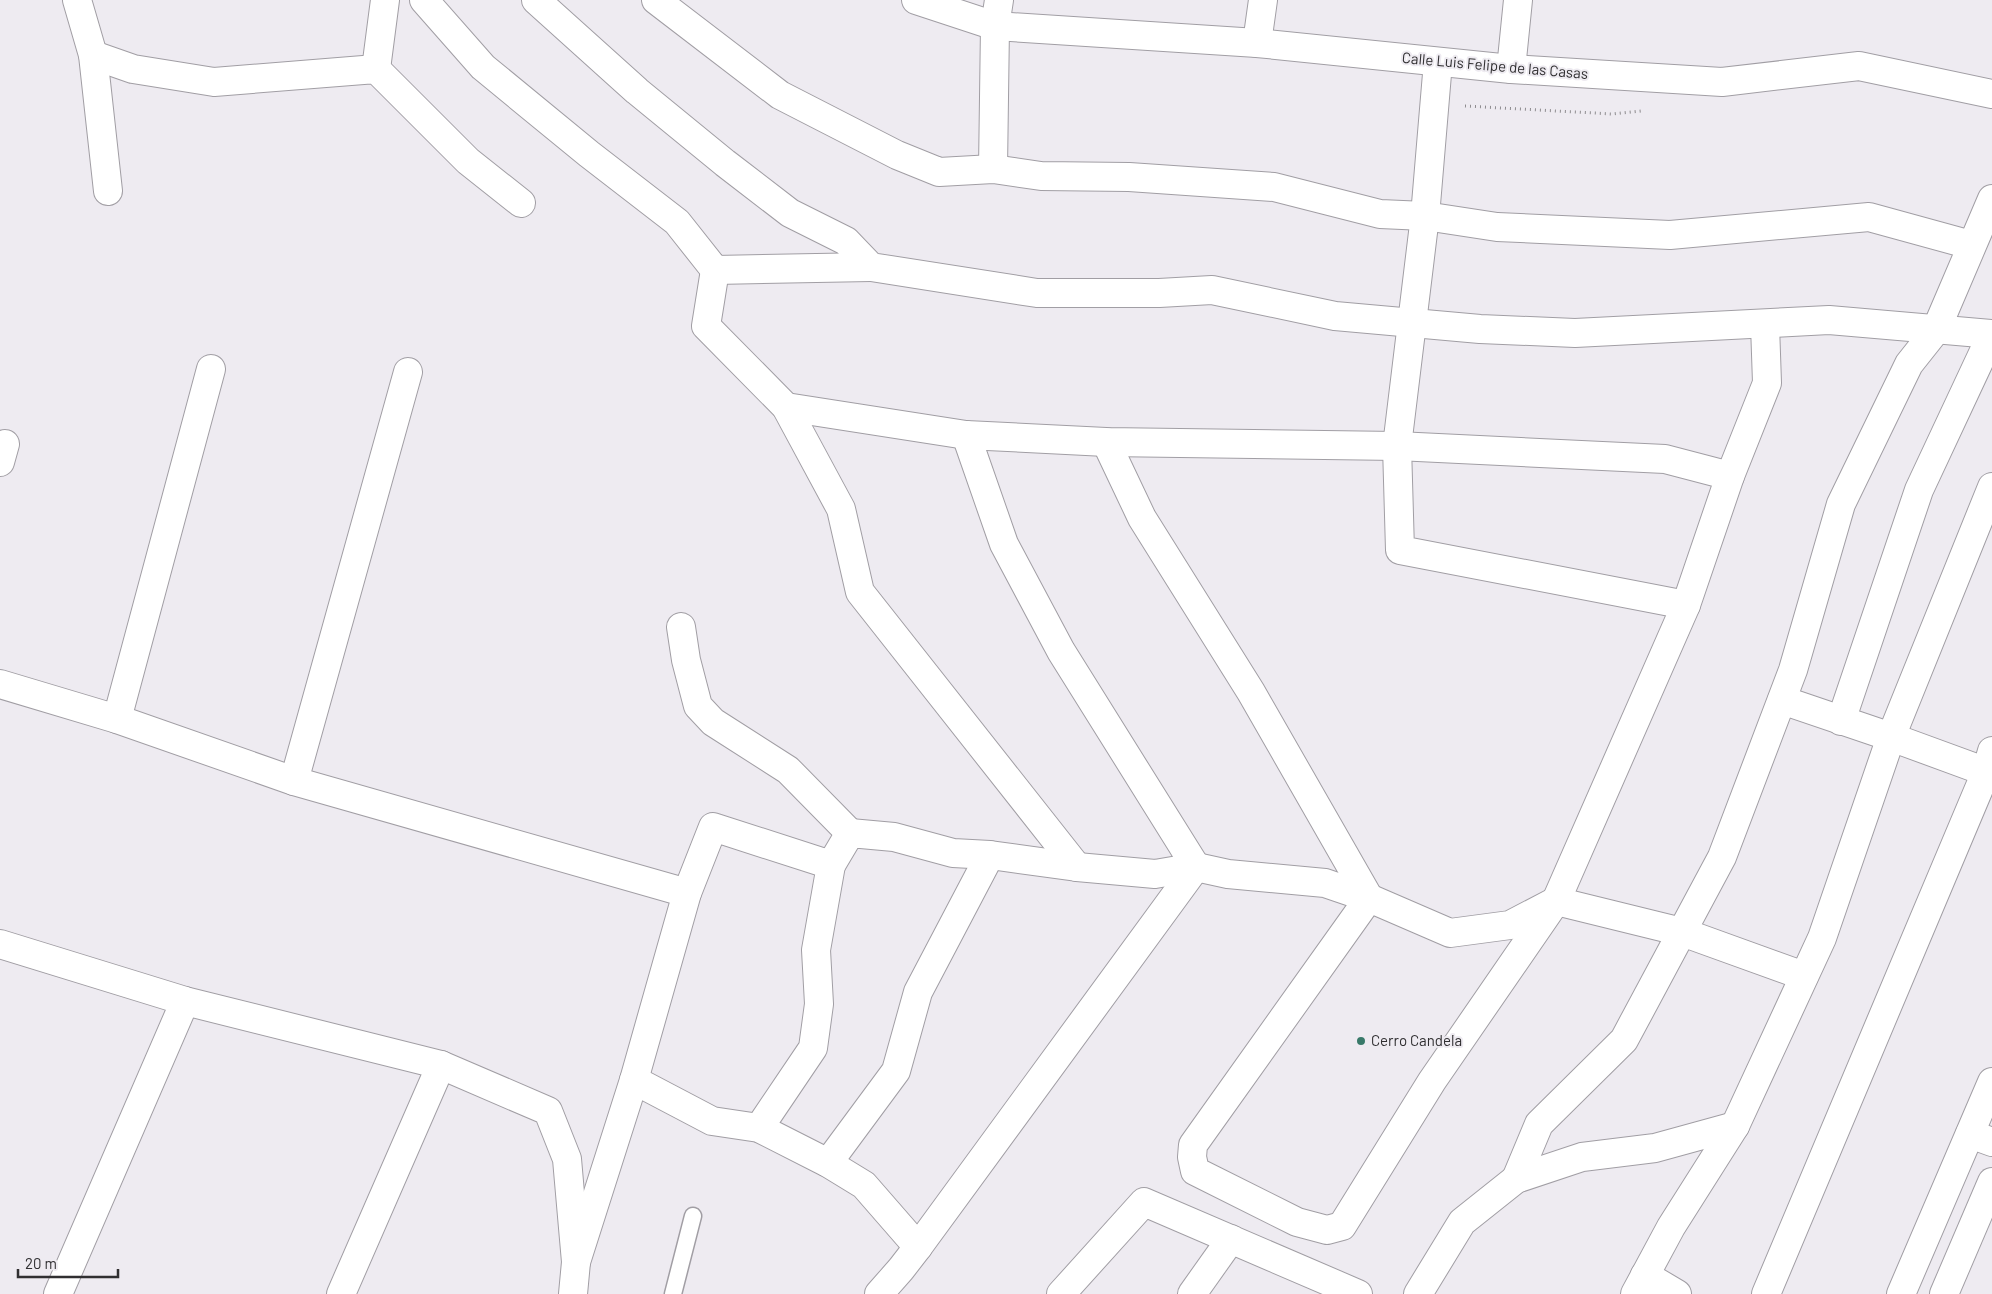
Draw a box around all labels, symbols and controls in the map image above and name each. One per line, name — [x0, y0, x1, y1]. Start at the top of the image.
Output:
street label: Calle Luis Felipe de las Casas — [1401, 48, 1589, 82]
place label: Cerro Candela — [1371, 1031, 1462, 1049]
marker: Cerro Candela — [1355, 1035, 1367, 1047]
scale bar — [18, 1246, 118, 1278]
text: 20 m — [25, 1254, 57, 1272]

